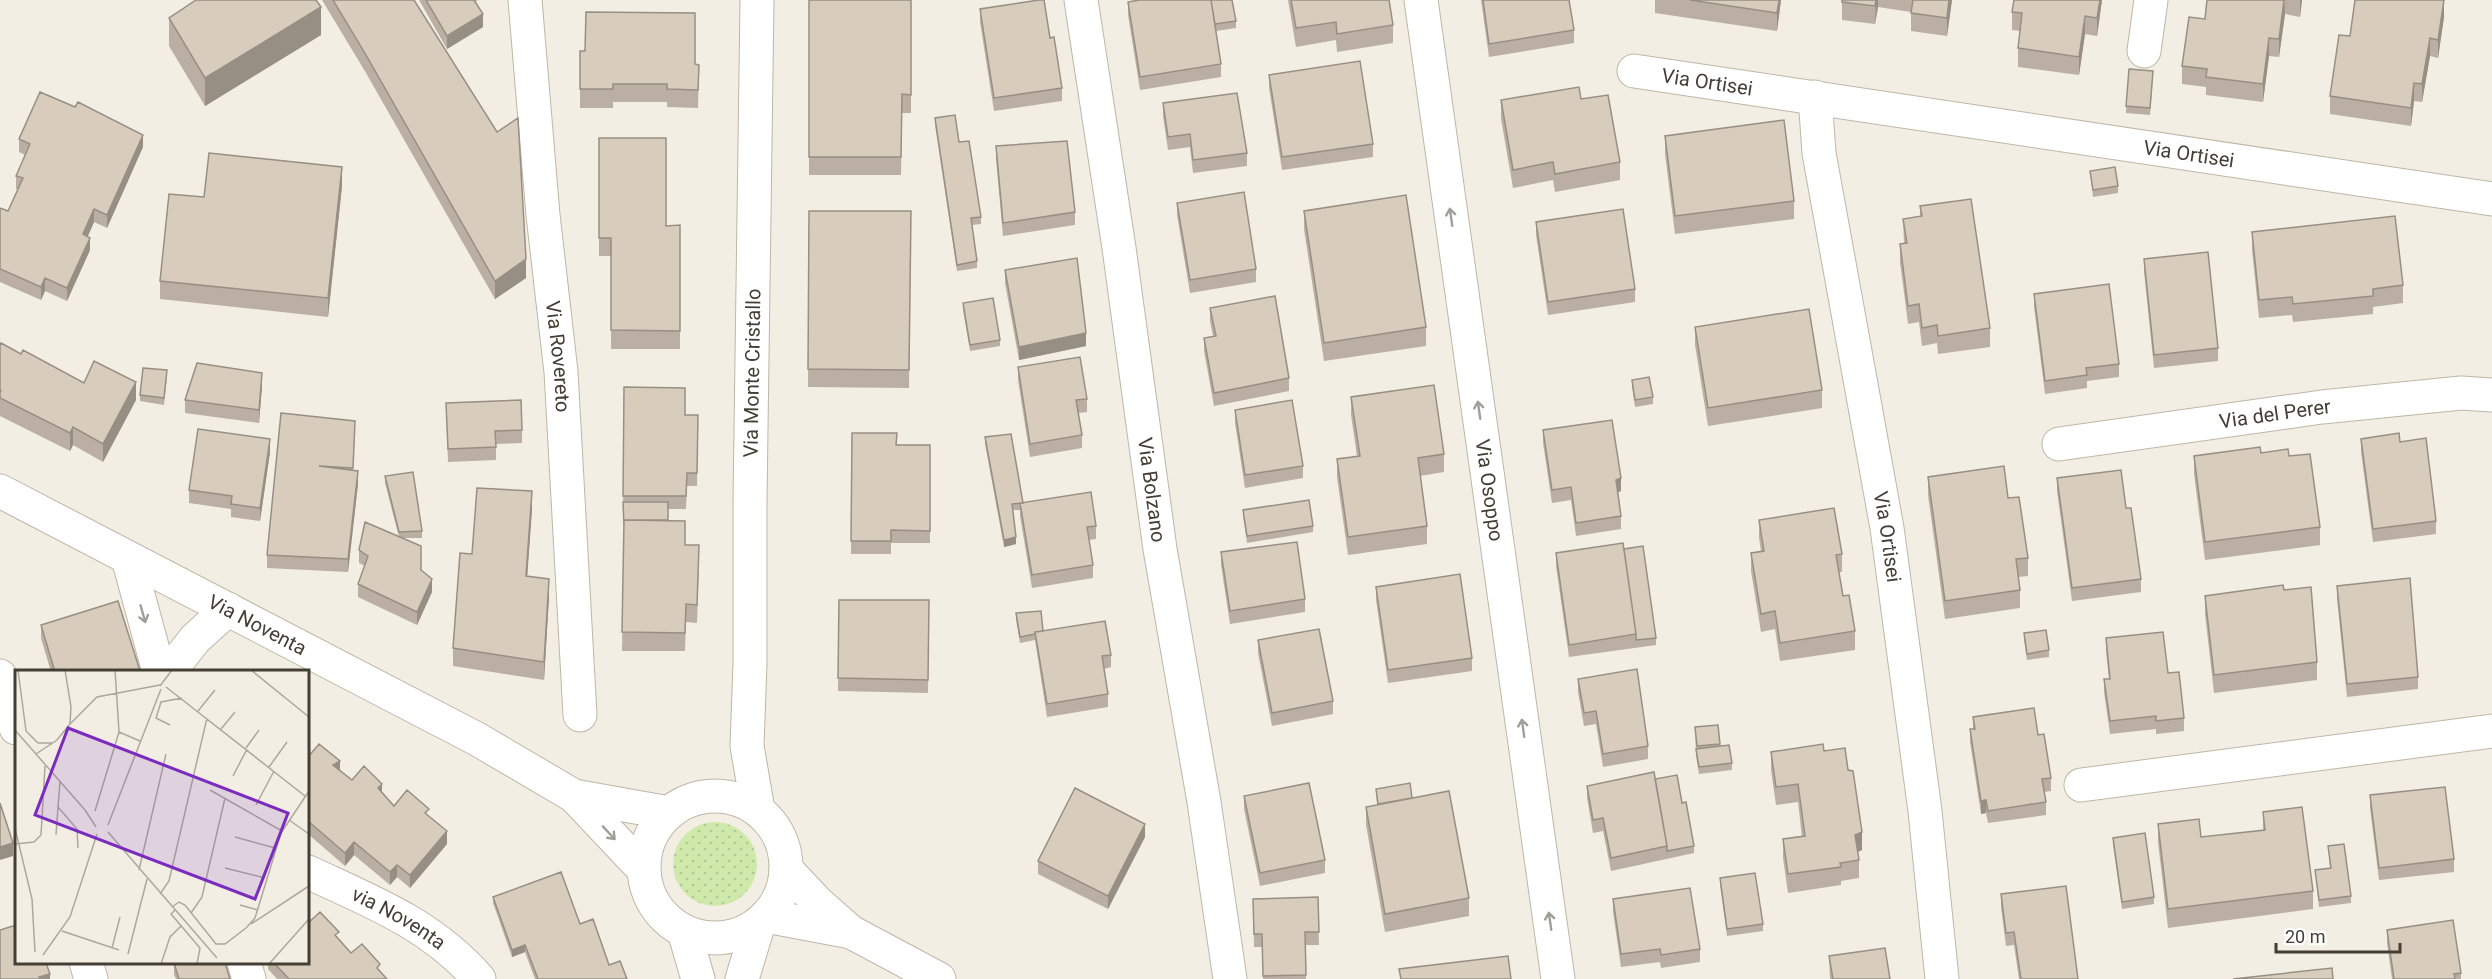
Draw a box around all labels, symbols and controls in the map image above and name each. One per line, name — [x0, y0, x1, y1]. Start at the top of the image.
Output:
street label: Via Ortisei — [1660, 63, 1754, 101]
street label: Via Ortisei — [2142, 135, 2236, 172]
one-way arrow — [1446, 208, 1457, 227]
street label: Via Monte Cristallo — [739, 288, 765, 458]
street label: Via Rovereto — [541, 299, 575, 413]
street label: Via del Perer — [2218, 394, 2332, 433]
one-way arrow — [1473, 401, 1484, 420]
street label: Via Bolzano — [1133, 436, 1171, 544]
street label: Via Osoppo — [1471, 438, 1509, 543]
street label: Via Ortisei — [1869, 489, 1906, 584]
street label: Via Noventa — [204, 589, 311, 660]
one-way arrow — [138, 604, 150, 623]
inset map — [15, 670, 309, 964]
one-way arrow — [1518, 719, 1529, 738]
one-way arrow — [602, 825, 616, 840]
street label: via Noventa — [348, 882, 451, 955]
one-way arrow — [1545, 912, 1556, 931]
scale bar — [2276, 916, 2400, 954]
text: 20 m — [2285, 926, 2325, 947]

